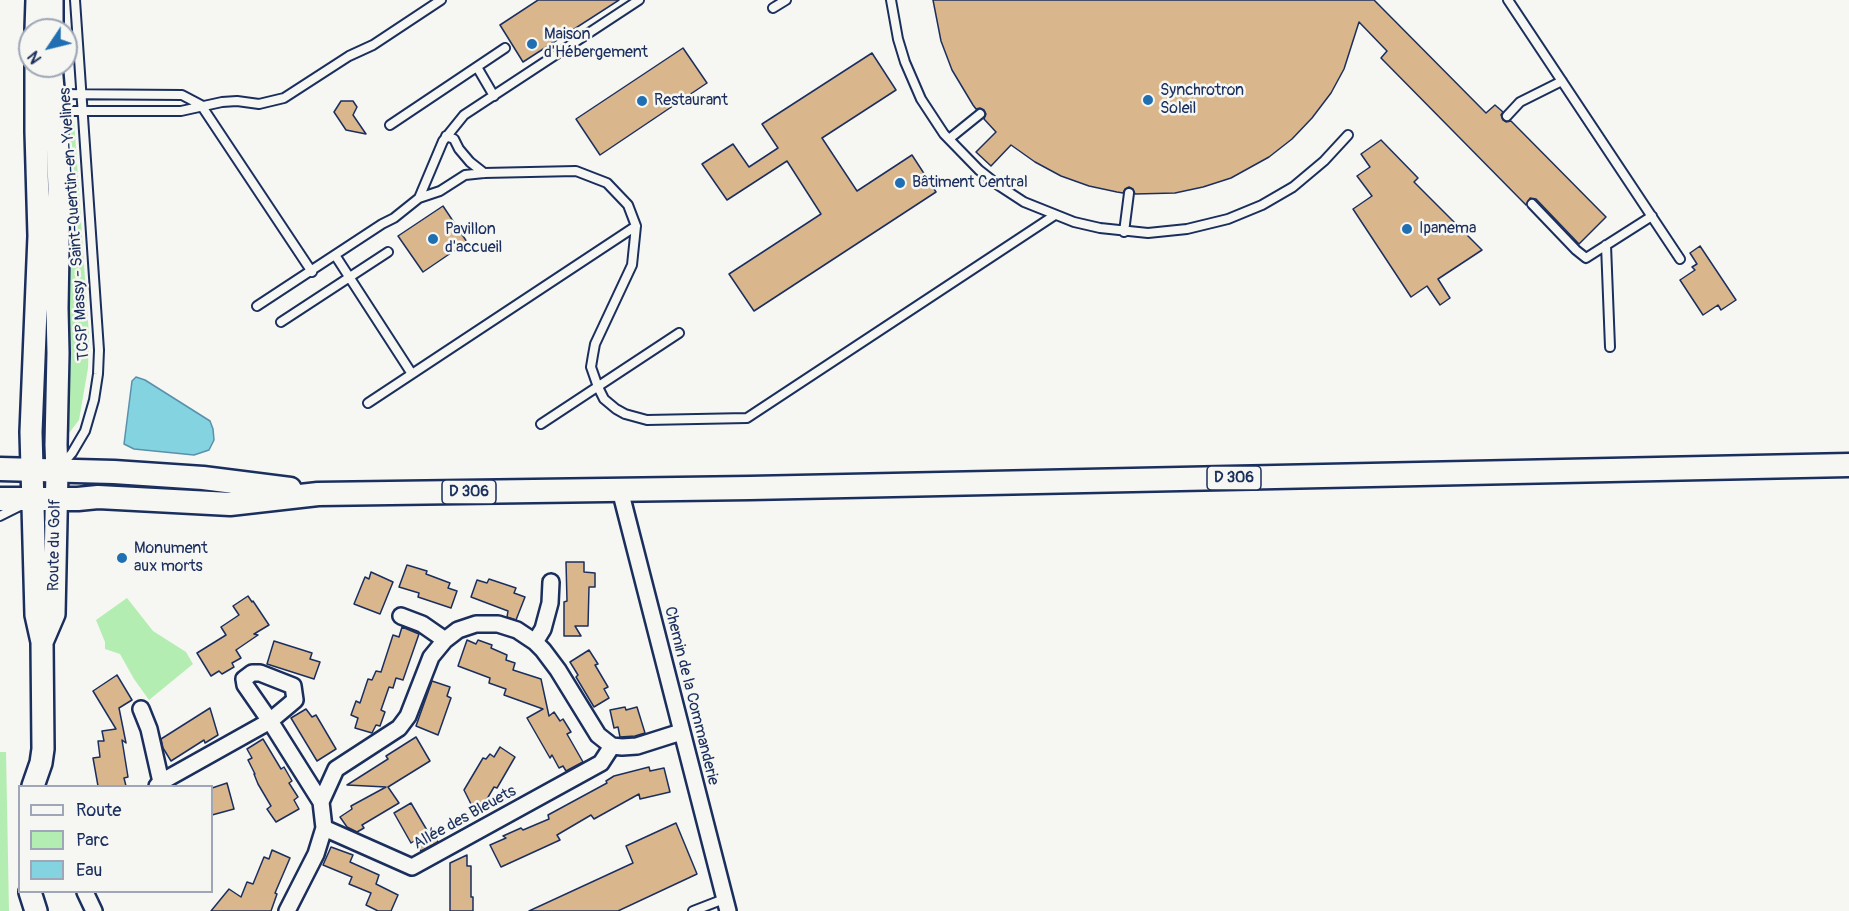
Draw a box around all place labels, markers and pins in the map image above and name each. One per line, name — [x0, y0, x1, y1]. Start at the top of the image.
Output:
place label: Maison d'Hébergement — [544, 25, 648, 63]
marker: Maison d'Hébergement — [525, 37, 539, 51]
place label: Synchrotron Soleil — [1160, 81, 1244, 119]
place label: Restaurant — [654, 91, 728, 111]
marker: Synchrotron Soleil — [1141, 93, 1155, 107]
marker: Restaurant — [635, 94, 649, 108]
place label: Bâtiment Central — [912, 173, 1028, 193]
marker: Bâtiment Central — [893, 176, 907, 190]
place label: Ipanema — [1419, 219, 1476, 239]
place label: Pavillon d'accueil — [445, 220, 502, 258]
marker: Ipanema — [1400, 222, 1414, 236]
marker: Pavillon d'accueil — [426, 232, 440, 246]
place label: Monument aux morts — [134, 539, 208, 577]
marker: Monument aux morts — [115, 551, 129, 565]

